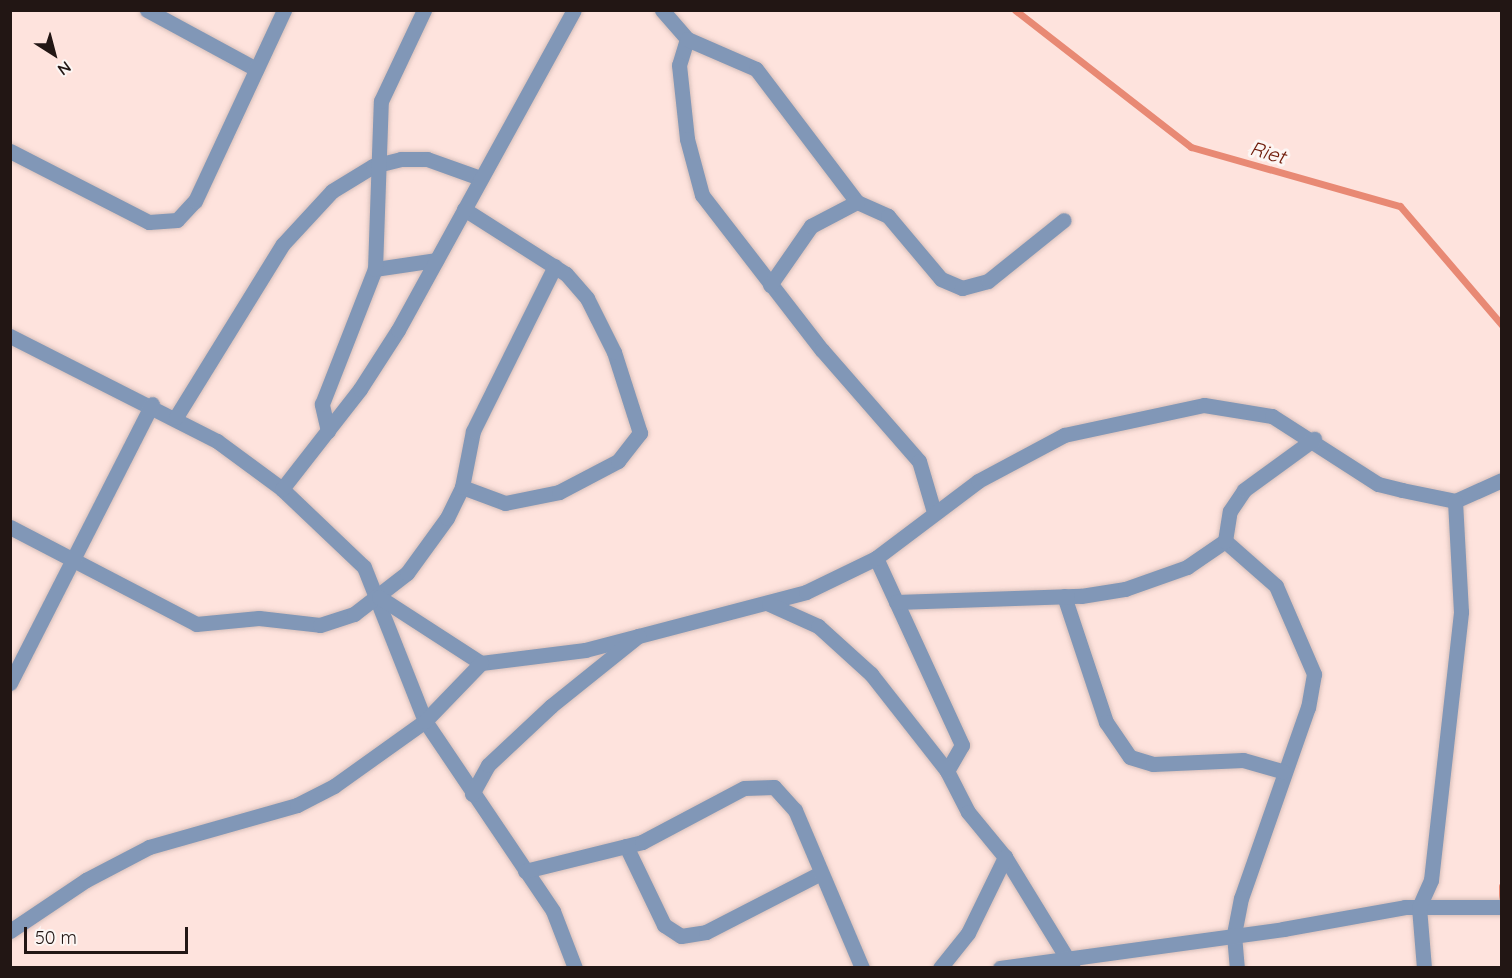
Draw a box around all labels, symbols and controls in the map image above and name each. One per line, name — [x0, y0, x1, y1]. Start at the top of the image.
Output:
north arrow — [24, 24, 84, 84]
text: N — [54, 57, 75, 80]
water label: Riet — [1248, 136, 1288, 168]
scale bar — [27, 915, 190, 953]
text: 50 m — [35, 926, 77, 949]

